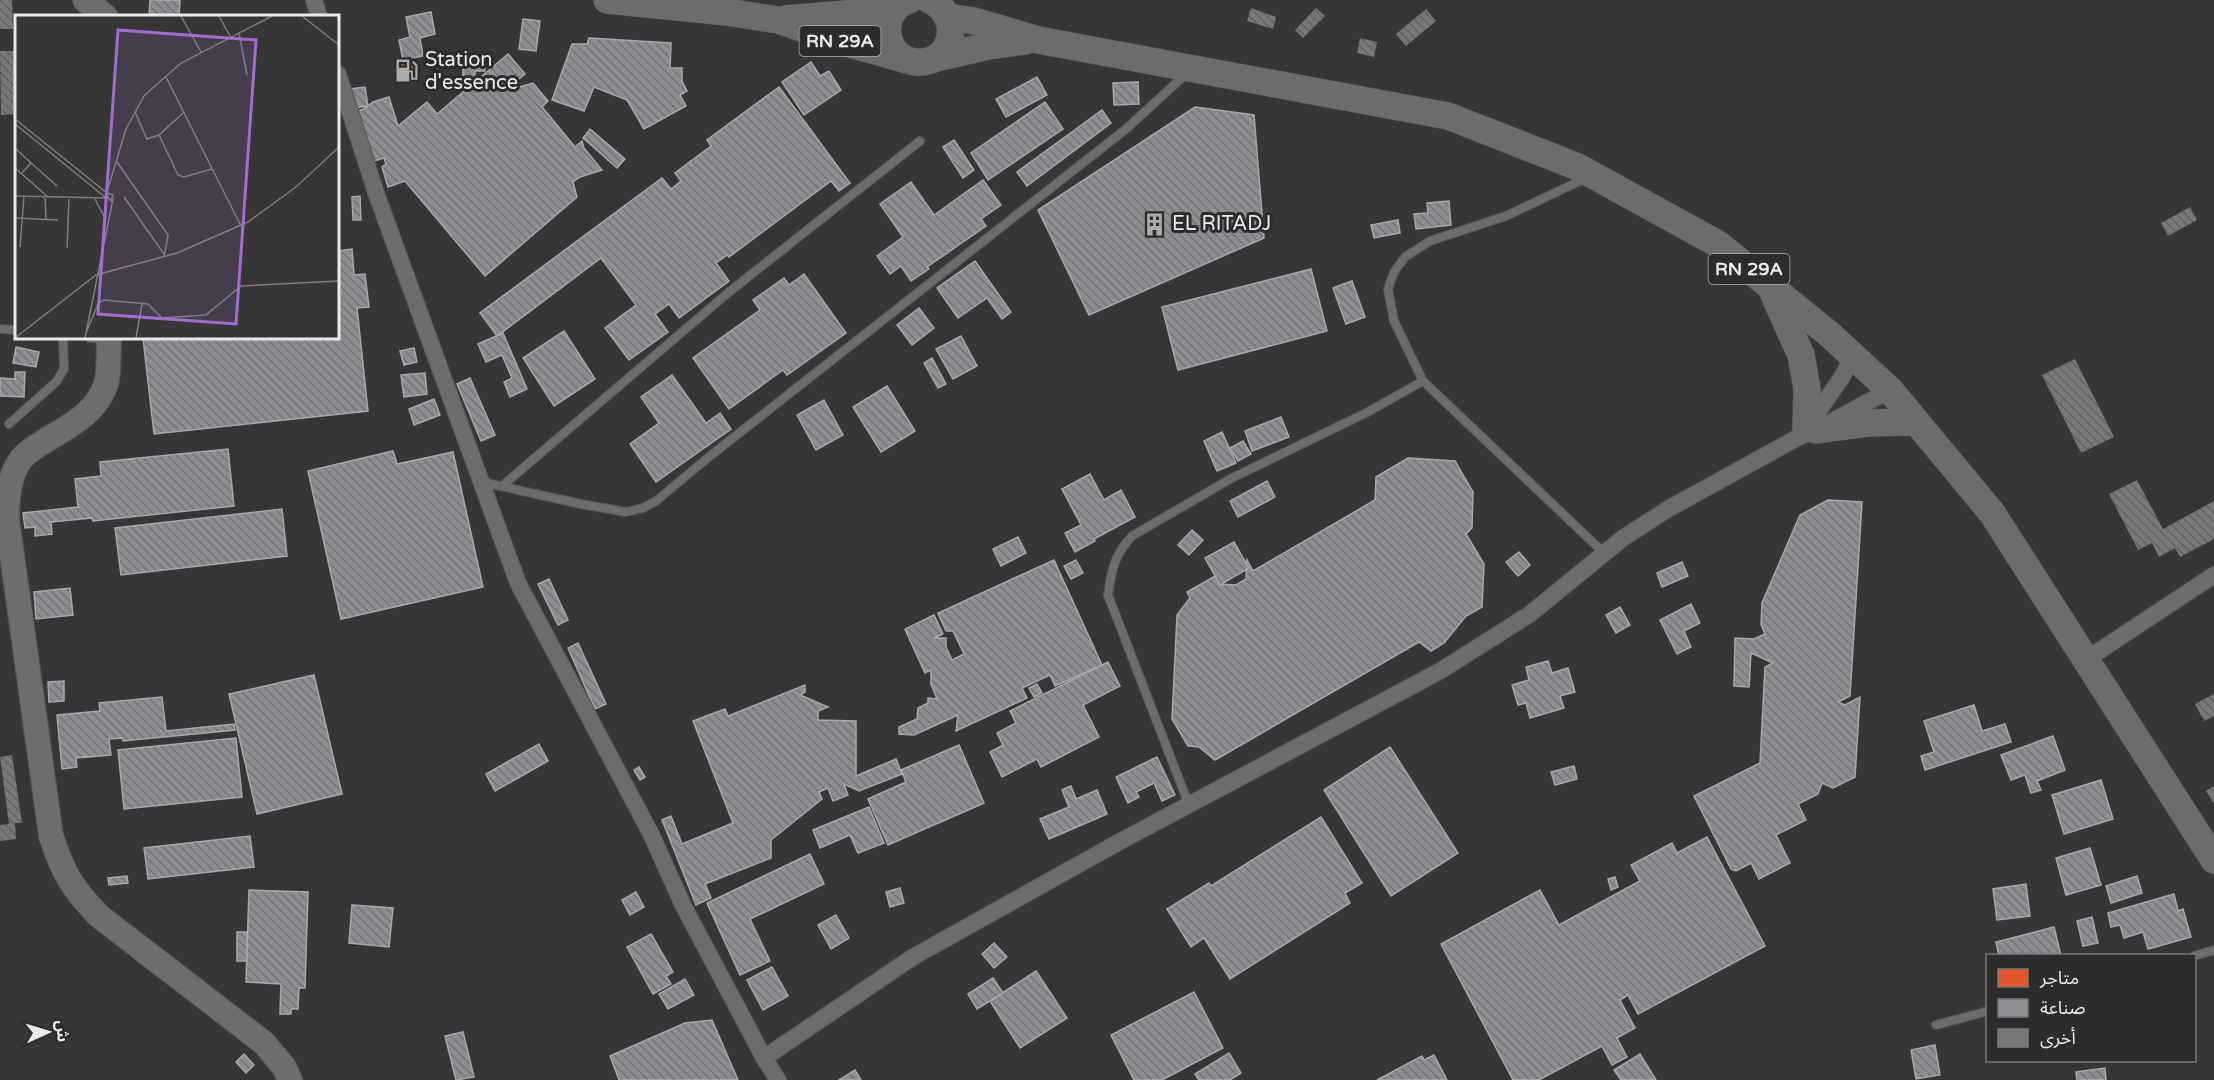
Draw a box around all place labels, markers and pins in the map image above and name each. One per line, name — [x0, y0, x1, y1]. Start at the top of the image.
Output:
place label: Station d'essence — [425, 48, 518, 95]
fuel station icon: Station d'essence — [394, 58, 420, 84]
building icon: EL RITADJ — [1141, 211, 1167, 237]
place label: EL RITADJ — [1172, 212, 1271, 236]

